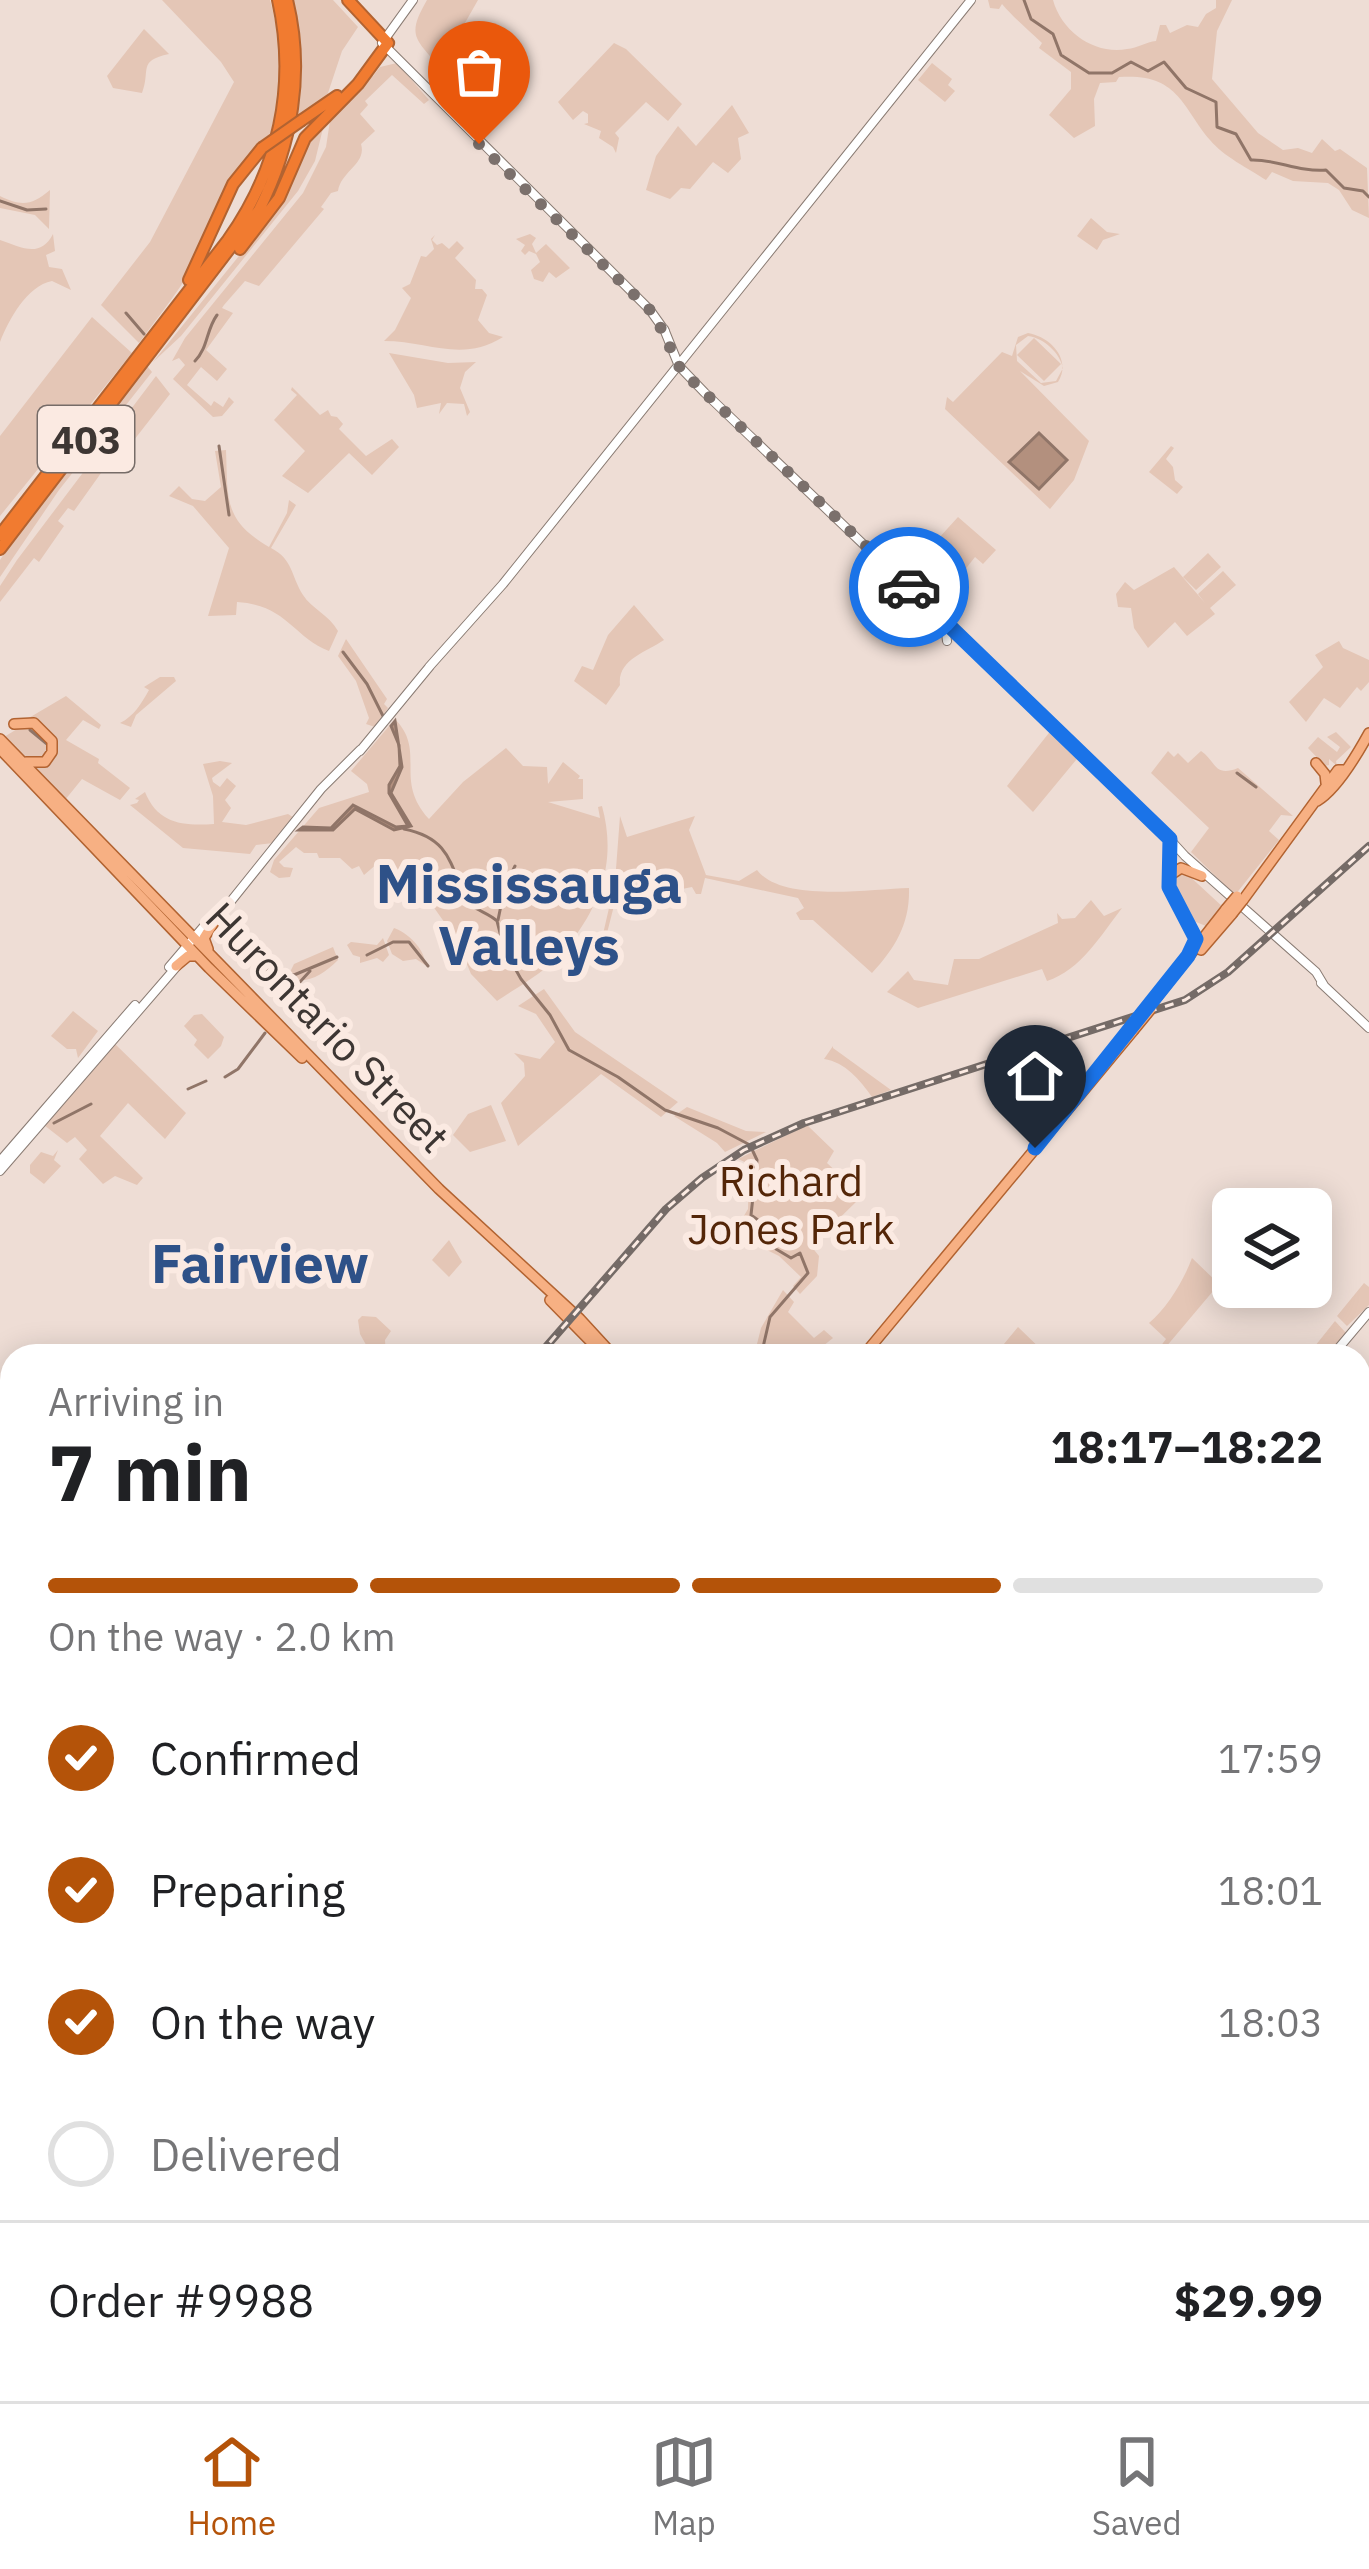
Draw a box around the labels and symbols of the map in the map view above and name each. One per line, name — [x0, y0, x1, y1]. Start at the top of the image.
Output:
pin — [428, 21.0, 530, 144]
road number: 403 — [38, 406, 134, 472]
courier — [849, 527, 969, 647]
district label: Mississauga Valleys — [376, 848, 682, 980]
street label: Hurontario Street — [194, 890, 462, 1164]
pin — [984, 1025, 1086, 1148]
park label: Richard Jones Park — [687, 1153, 895, 1256]
district label: Fairview — [151, 1228, 369, 1298]

